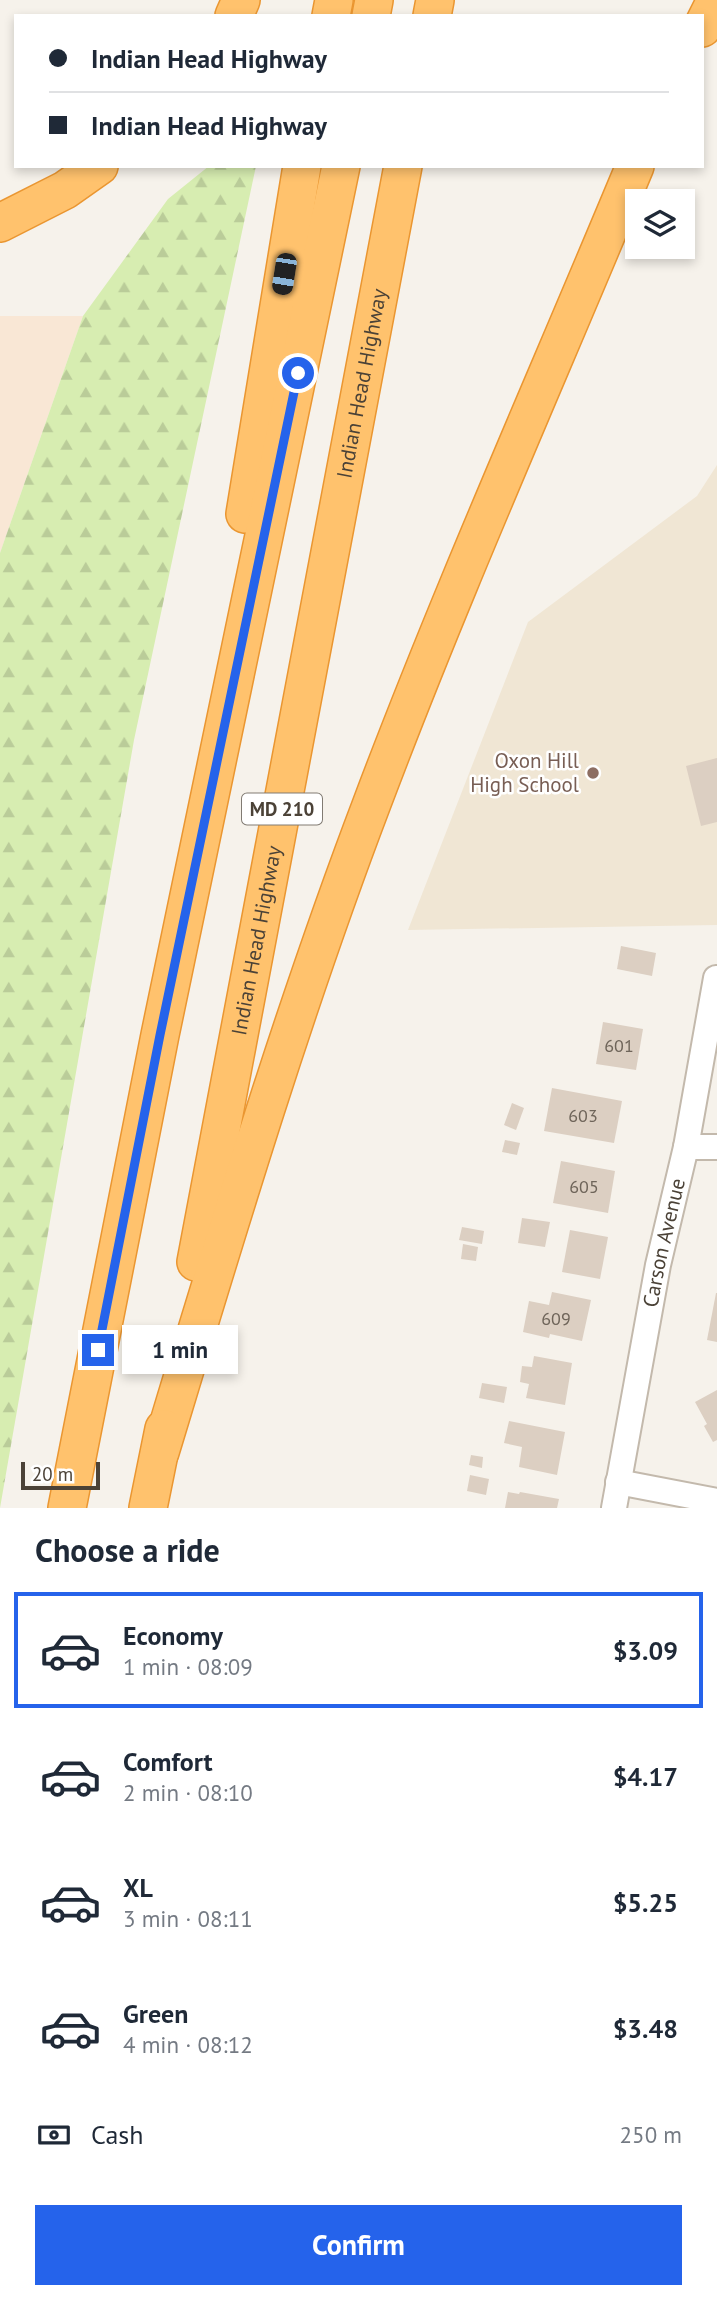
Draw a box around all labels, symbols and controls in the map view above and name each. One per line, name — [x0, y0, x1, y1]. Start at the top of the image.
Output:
text: Indian Head Highway — [91, 42, 327, 75]
text: Indian Head Highway — [91, 109, 327, 142]
map controls — [625, 189, 695, 259]
button: layers — [625, 189, 695, 259]
car — [271, 252, 298, 296]
street label: Indian Head Highway — [330, 286, 393, 480]
route start — [282, 357, 314, 389]
place label: Oxon Hill High School — [470, 747, 579, 798]
marker: Oxon Hill High School — [585, 765, 601, 781]
road number: MD 210 — [242, 794, 322, 824]
street label: Indian Head Highway — [225, 843, 287, 1038]
house number: 601 — [604, 1034, 634, 1057]
house number: 603 — [568, 1104, 598, 1127]
house number: 605 — [569, 1175, 599, 1198]
street label: Carson Avenue — [637, 1175, 691, 1309]
house number: 609 — [541, 1307, 571, 1330]
callout: 1 min — [122, 1326, 238, 1374]
route end — [82, 1334, 114, 1366]
text: 1 min — [152, 1335, 208, 1364]
scale bar — [21, 1459, 100, 1491]
text: 20 m — [32, 1462, 73, 1486]
text: Choose a ride — [35, 1529, 220, 1571]
icon: car — [39, 1619, 102, 1682]
text: Economy — [123, 1619, 223, 1652]
text: $3.09 — [613, 1634, 678, 1667]
text: 1 min · 08:09 — [123, 1652, 253, 1681]
icon: car — [39, 1745, 102, 1808]
text: Comfort — [123, 1745, 213, 1778]
text: $4.17 — [613, 1760, 678, 1793]
text: 2 min · 08:10 — [123, 1778, 253, 1807]
icon: car — [39, 1871, 102, 1934]
text: XL — [123, 1871, 153, 1904]
text: $5.25 — [613, 1886, 678, 1919]
text: 3 min · 08:11 — [123, 1904, 253, 1933]
icon: car — [39, 1997, 102, 2060]
text: Green — [123, 1997, 188, 2030]
text: $3.48 — [613, 2012, 678, 2045]
text: 4 min · 08:12 — [123, 2030, 253, 2059]
icon: cash — [35, 2116, 73, 2154]
text: Cash — [91, 2118, 143, 2151]
text: 250 m — [620, 2120, 682, 2149]
button: Confirm — [35, 2205, 682, 2285]

